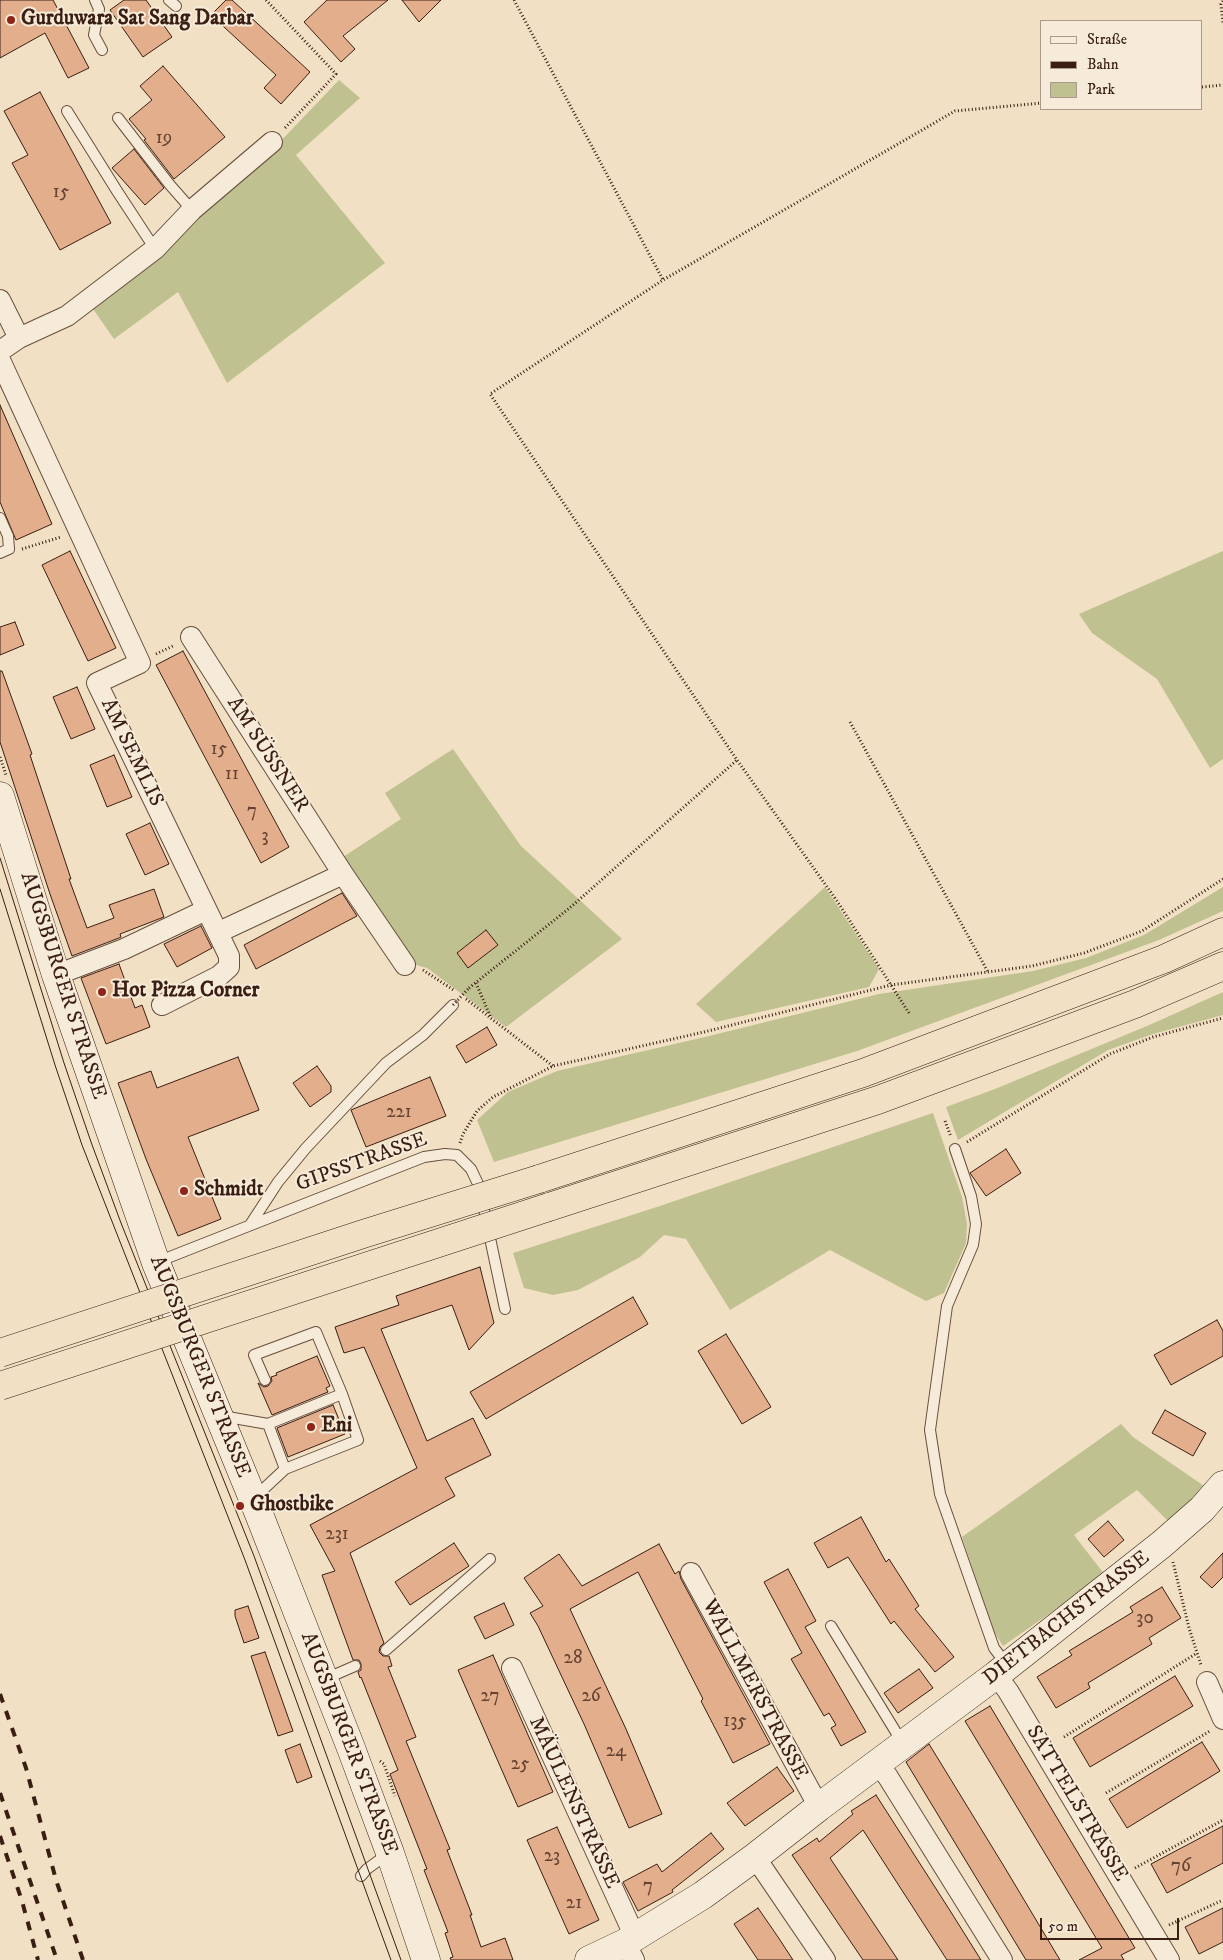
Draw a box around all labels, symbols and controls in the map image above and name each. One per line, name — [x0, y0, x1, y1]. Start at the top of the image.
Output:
place label: Gurduwara Sat Sang Darbar — [21, 7, 253, 33]
marker: Gurduwara Sat Sang Darbar — [5, 14, 17, 26]
legend — [1040, 20, 1203, 110]
text: Straße — [1087, 30, 1127, 49]
text: Bahn — [1087, 55, 1119, 74]
text: Park — [1087, 80, 1115, 99]
house number: 19 — [156, 128, 172, 150]
house number: 15 — [53, 182, 69, 204]
street label: AM SÜSSNER — [220, 693, 314, 817]
street label: AM SEMLIS — [94, 695, 168, 811]
house number: 15 — [211, 739, 227, 761]
house number: 11 — [225, 764, 239, 786]
house number: 7 — [247, 801, 257, 823]
house number: 3 — [261, 826, 269, 848]
street label: AUGSBURGER STRASSE — [13, 869, 111, 1103]
place label: Hot Pizza Corner — [112, 979, 259, 1005]
marker: Hot Pizza Corner — [96, 986, 108, 998]
house number: 221 — [386, 1102, 412, 1124]
street label: GIPSSTRASSE — [293, 1128, 431, 1198]
place label: Schmidt — [194, 1178, 263, 1204]
marker: Schmidt — [178, 1185, 190, 1197]
street label: AUGSBURGER STRASSE — [143, 1252, 255, 1482]
place label: Eni — [321, 1414, 352, 1440]
marker: Eni — [305, 1421, 317, 1433]
place label: Ghostbike — [250, 1493, 334, 1519]
marker: Ghostbike — [234, 1500, 246, 1512]
house number: 231 — [325, 1524, 349, 1546]
street label: DIETBACHSTRASSE — [979, 1546, 1155, 1692]
street label: WALLMERSTRASSE — [696, 1595, 812, 1785]
house number: 30 — [1136, 1608, 1154, 1630]
street label: AUGSBURGER STRASSE — [294, 1629, 402, 1859]
house number: 28 — [564, 1648, 582, 1670]
house number: 27 — [481, 1686, 499, 1708]
house number: 26 — [581, 1686, 601, 1708]
house number: 135 — [723, 1711, 747, 1733]
street label: MÄULENSTRASSE — [522, 1713, 624, 1893]
street label: SATTELSTRASSE — [1020, 1722, 1132, 1886]
house number: 24 — [606, 1741, 626, 1763]
house number: 25 — [511, 1754, 529, 1776]
house number: 23 — [544, 1846, 560, 1868]
house number: 76 — [1171, 1856, 1191, 1878]
house number: 7 — [643, 1876, 653, 1898]
house number: 21 — [566, 1893, 582, 1915]
scale bar — [1043, 1908, 1182, 1940]
text: 50 m — [1048, 1917, 1078, 1936]

